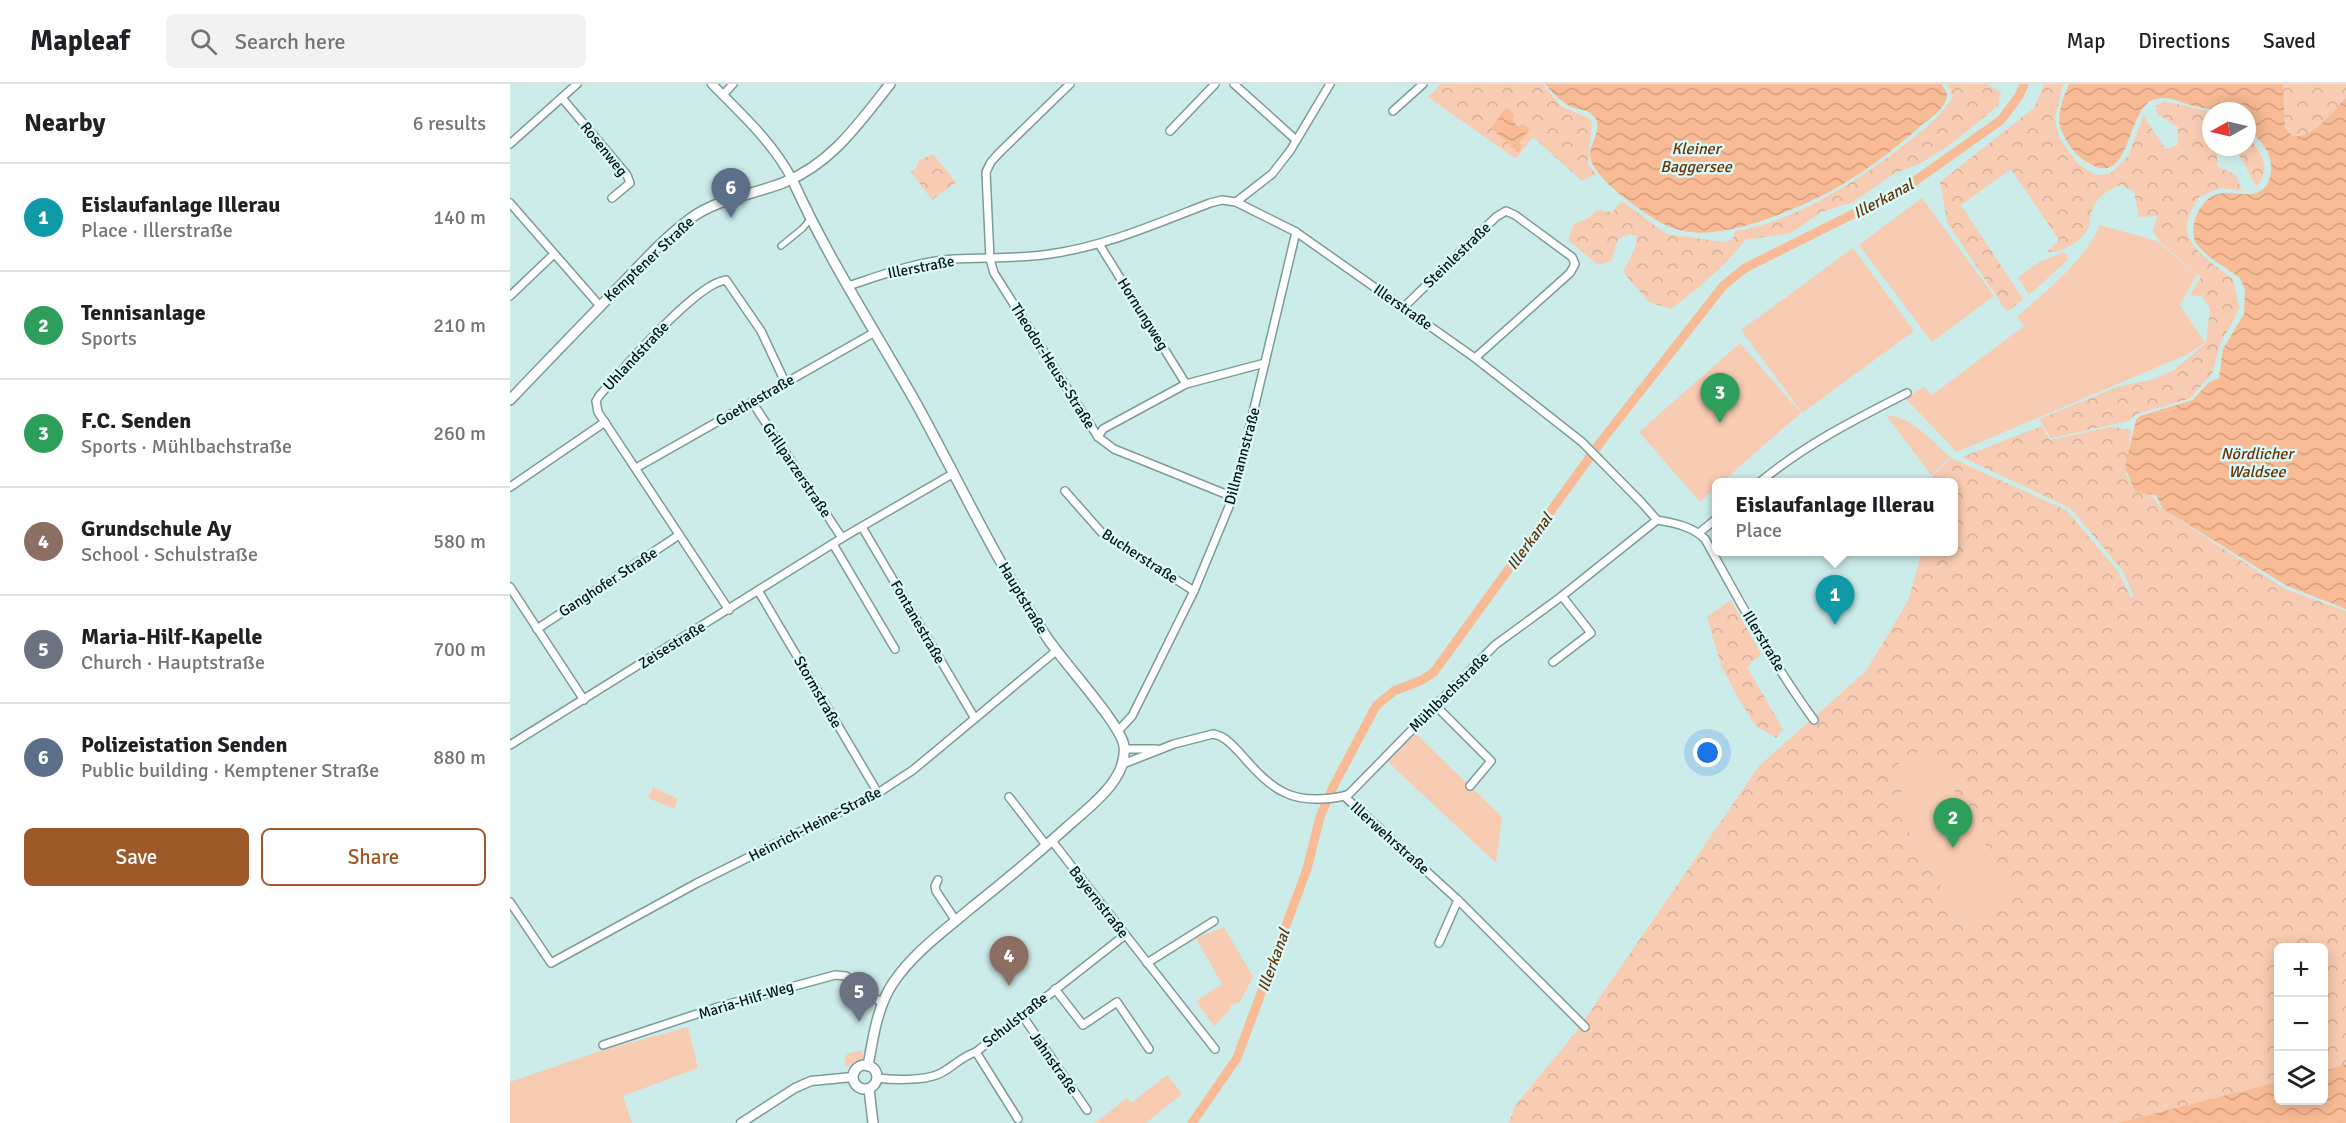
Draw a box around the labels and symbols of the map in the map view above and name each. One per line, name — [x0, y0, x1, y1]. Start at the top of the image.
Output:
north arrow — [2202, 102, 2256, 156]
street label: Rosenweg — [577, 118, 631, 180]
water label: Kleiner Baggersee — [1660, 139, 1733, 177]
pin: 6 — [712, 168, 750, 218]
water label: Illerkanal — [1850, 174, 1918, 223]
street label: Kemptener Straße — [600, 213, 698, 305]
street label: Steinlestraße — [1420, 218, 1494, 292]
street label: Illerstraße — [886, 252, 956, 282]
street label: Hornungweg — [1114, 274, 1172, 354]
street label: Illerstraße — [1370, 280, 1436, 334]
street label: Theodor-Heuss-Straße — [1007, 300, 1099, 432]
street label: Uhlandstraße — [599, 318, 673, 394]
street label: Goethestraße — [713, 370, 797, 430]
pin: 3 — [1700, 374, 1740, 423]
street label: Dillmannstraße — [1220, 405, 1264, 507]
street label: Grillparzerstraße — [759, 419, 835, 521]
water label: Nördlicher Waldsee — [2221, 444, 2295, 482]
water label: Illerkanal — [1503, 508, 1558, 574]
street label: Bucherstraße — [1099, 525, 1181, 587]
street label: Ganghofer Straße — [555, 543, 661, 621]
street label: Hauptstraße — [994, 559, 1052, 637]
pin: 1 — [1816, 576, 1854, 625]
street label: Fontanestraße — [887, 577, 949, 667]
street label: Illerstraße — [1739, 607, 1789, 675]
street label: Zeisestraße — [635, 617, 709, 673]
street label: Mühlbachstraße — [1405, 648, 1493, 736]
street label: Stormstraße — [790, 653, 846, 731]
your location — [1693, 738, 1722, 767]
street label: Heinrich-Heine-Straße — [746, 783, 884, 865]
street label: Illerwehrstraße — [1347, 798, 1433, 878]
pin: 2 — [1934, 798, 1972, 848]
street label: Bayernstraße — [1065, 862, 1133, 942]
water label: Illerkanal — [1253, 925, 1295, 994]
pin: 4 — [990, 936, 1028, 986]
pin: 5 — [840, 972, 878, 1022]
street label: Maria-Hilf-Weg — [696, 977, 796, 1023]
street label: Schulstraße — [979, 989, 1051, 1051]
street label: Jahnstraße — [1026, 1028, 1082, 1098]

